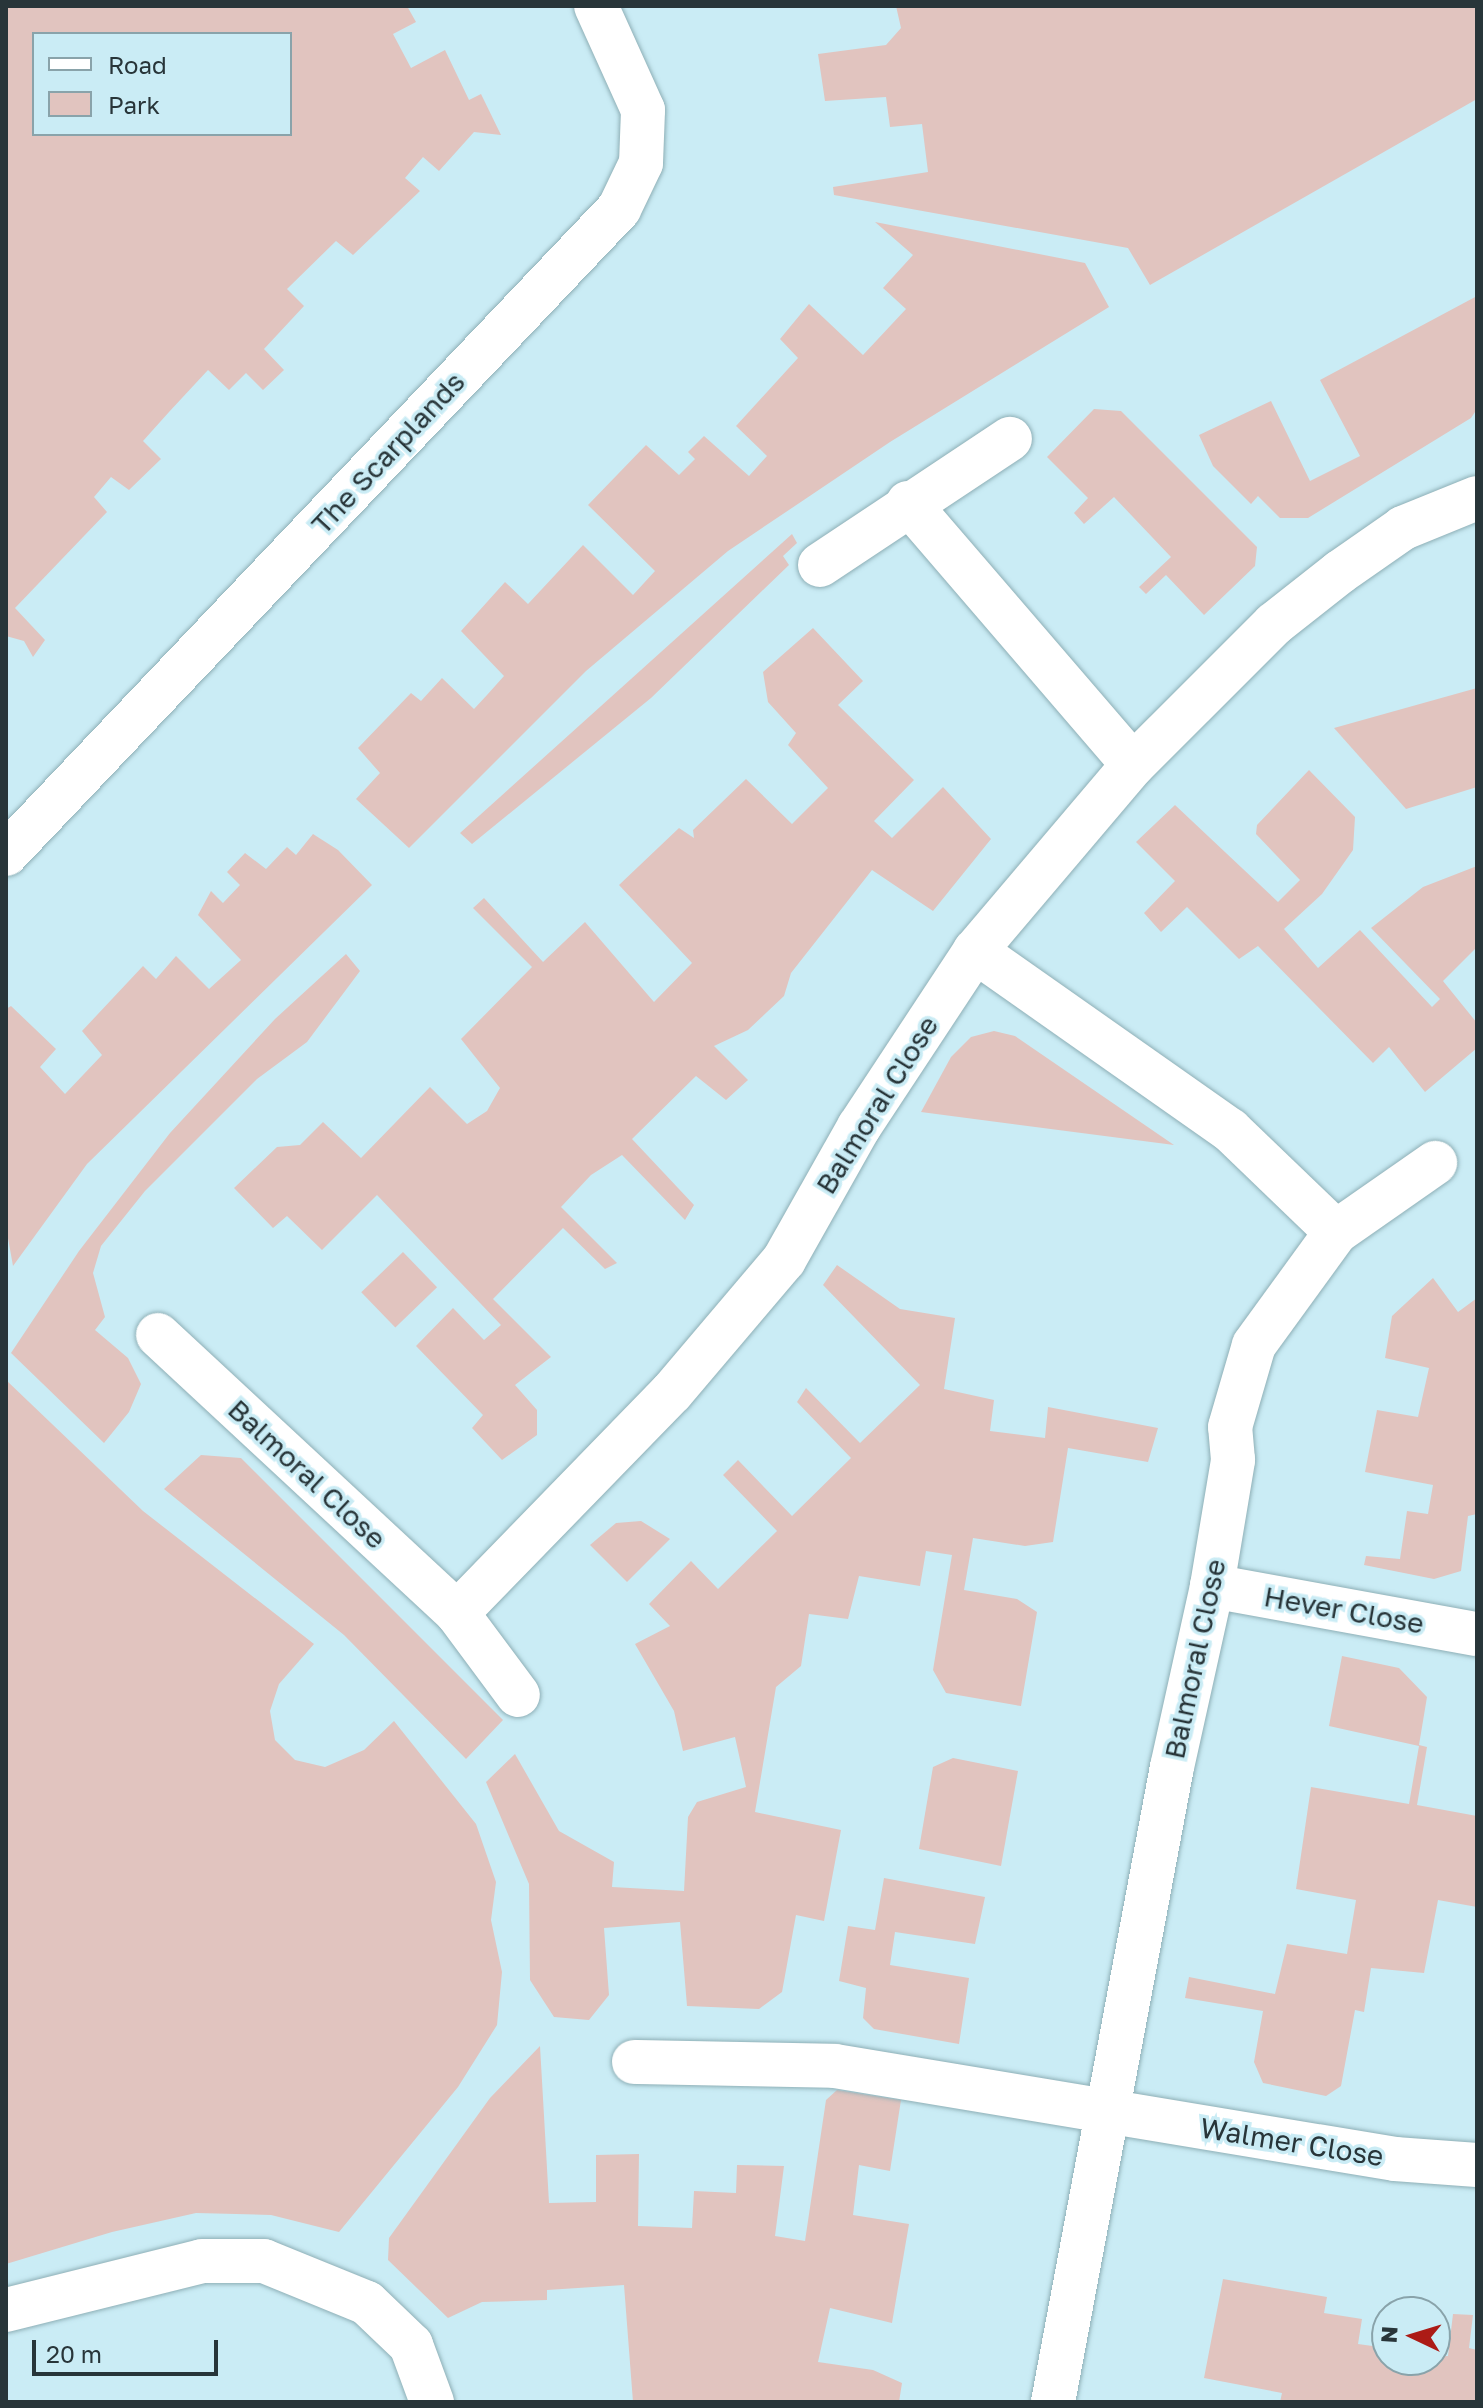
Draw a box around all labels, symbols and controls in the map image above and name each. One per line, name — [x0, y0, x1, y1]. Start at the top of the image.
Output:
legend — [32, 32, 292, 136]
text: Road — [108, 50, 167, 79]
text: Park — [108, 90, 160, 119]
street label: The Scarplands — [304, 365, 472, 541]
street label: Balmoral Close — [809, 1010, 945, 1200]
street label: Balmoral Close — [221, 1392, 393, 1556]
street label: Balmoral Close — [1157, 1556, 1233, 1762]
street label: Hever Close — [1261, 1579, 1427, 1641]
street label: Walmer Close — [1198, 2111, 1386, 2173]
north arrow — [1371, 2296, 1451, 2376]
scale bar — [36, 2324, 222, 2374]
text: N — [1375, 2325, 1403, 2344]
text: 20 m — [46, 2339, 102, 2368]

